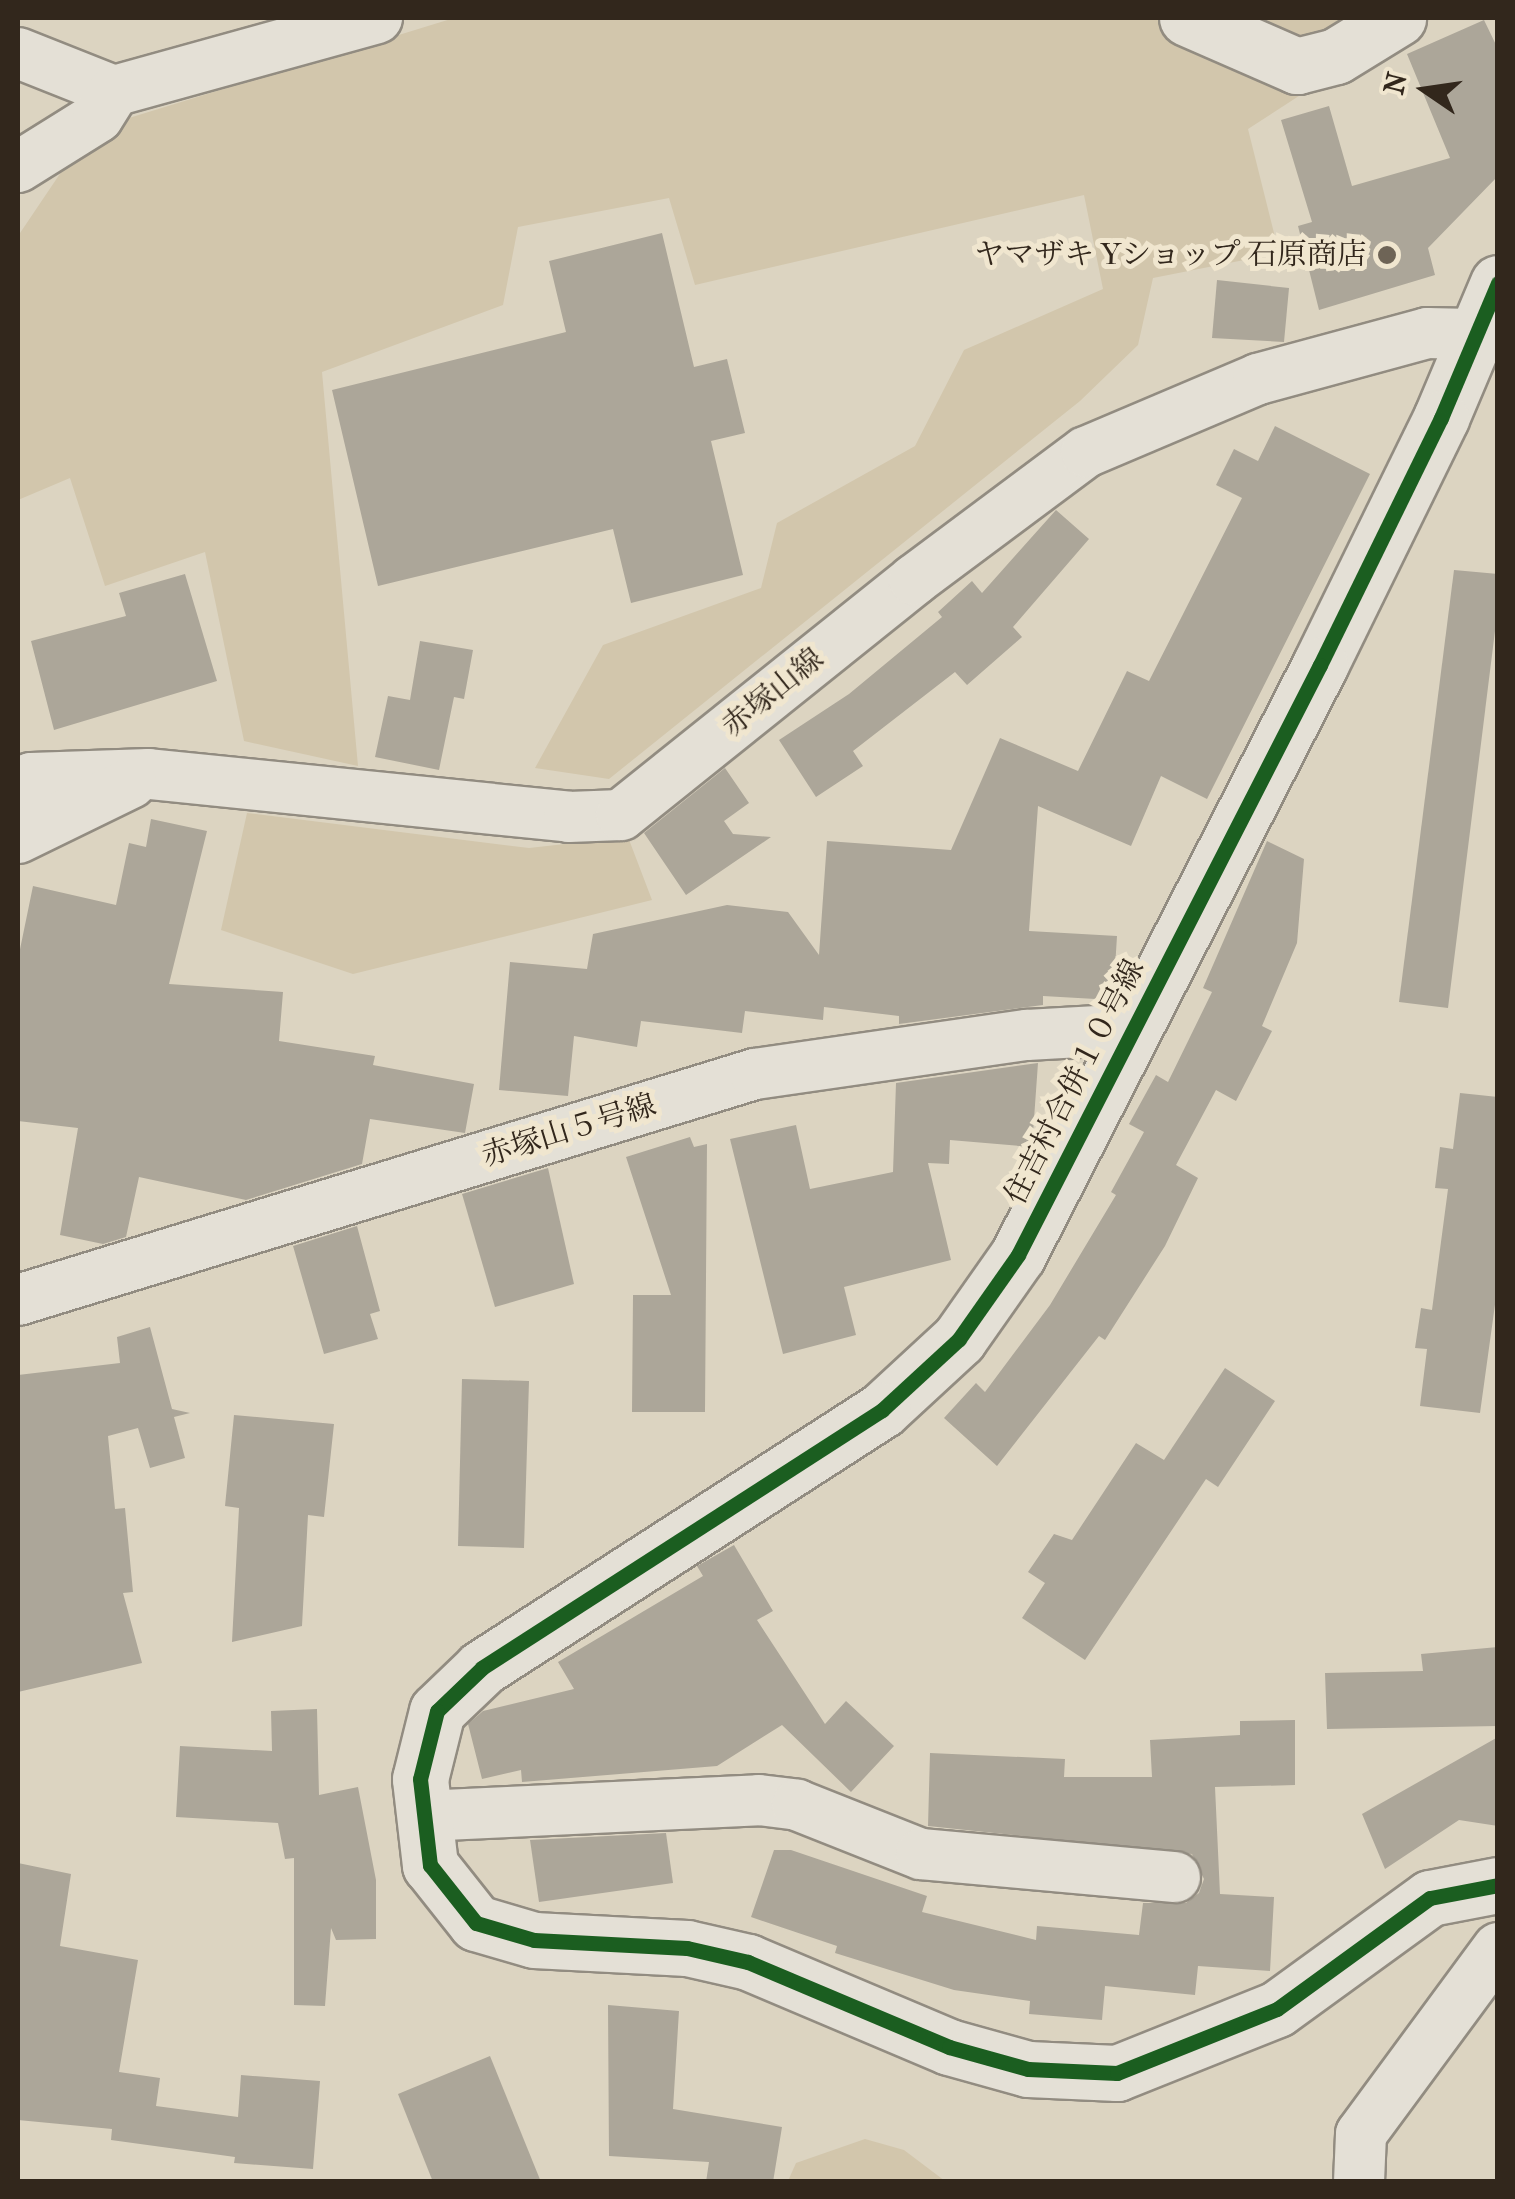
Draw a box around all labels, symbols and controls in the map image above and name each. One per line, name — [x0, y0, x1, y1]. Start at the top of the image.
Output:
north arrow — [1375, 40, 1475, 140]
text: N — [1377, 69, 1414, 97]
place label: ヤマザキ Yショップ 石原商店 — [974, 237, 1367, 273]
marker: ヤマザキ Yショップ 石原商店 — [1376, 244, 1398, 266]
street label: 赤塚山線 — [715, 641, 831, 745]
street label: 住吉村合併１０号線 — [998, 954, 1152, 1210]
street label: 赤塚山５号線 — [478, 1087, 660, 1175]

